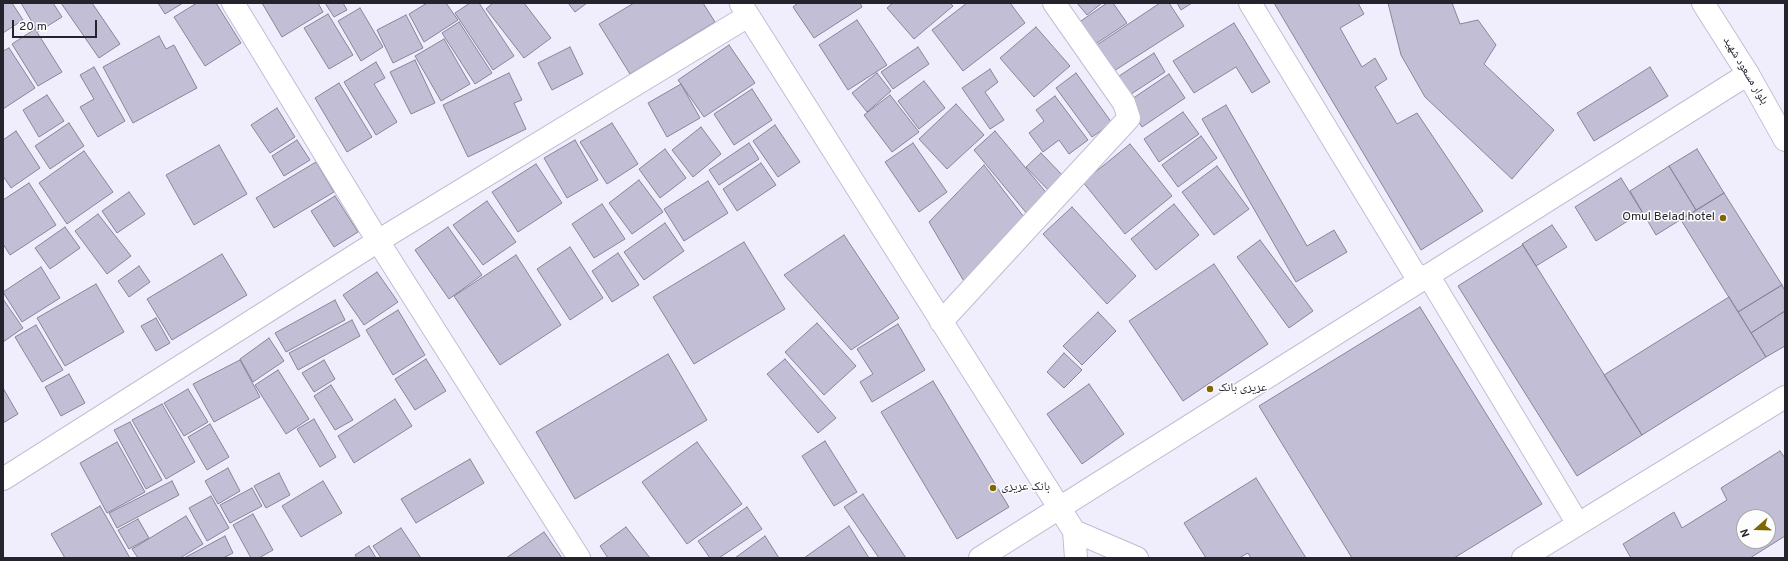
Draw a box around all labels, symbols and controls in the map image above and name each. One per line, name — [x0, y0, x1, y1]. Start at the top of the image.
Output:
scale bar — [14, 12, 99, 38]
text: 20 m — [19, 19, 47, 35]
street label: بلوار مسعود شهید — [1719, 35, 1771, 107]
place label: Omul Belad hotel — [1622, 211, 1715, 225]
marker: Omul Belad hotel — [1718, 213, 1728, 223]
place label: عزیزی بانک — [1218, 382, 1267, 396]
marker: عزیزی بانک — [1205, 384, 1215, 394]
place label: بانک عزیزی — [1001, 481, 1050, 495]
marker: بانک عزیزی — [988, 483, 998, 493]
north arrow — [1736, 509, 1776, 549]
text: N — [1738, 527, 1754, 539]

